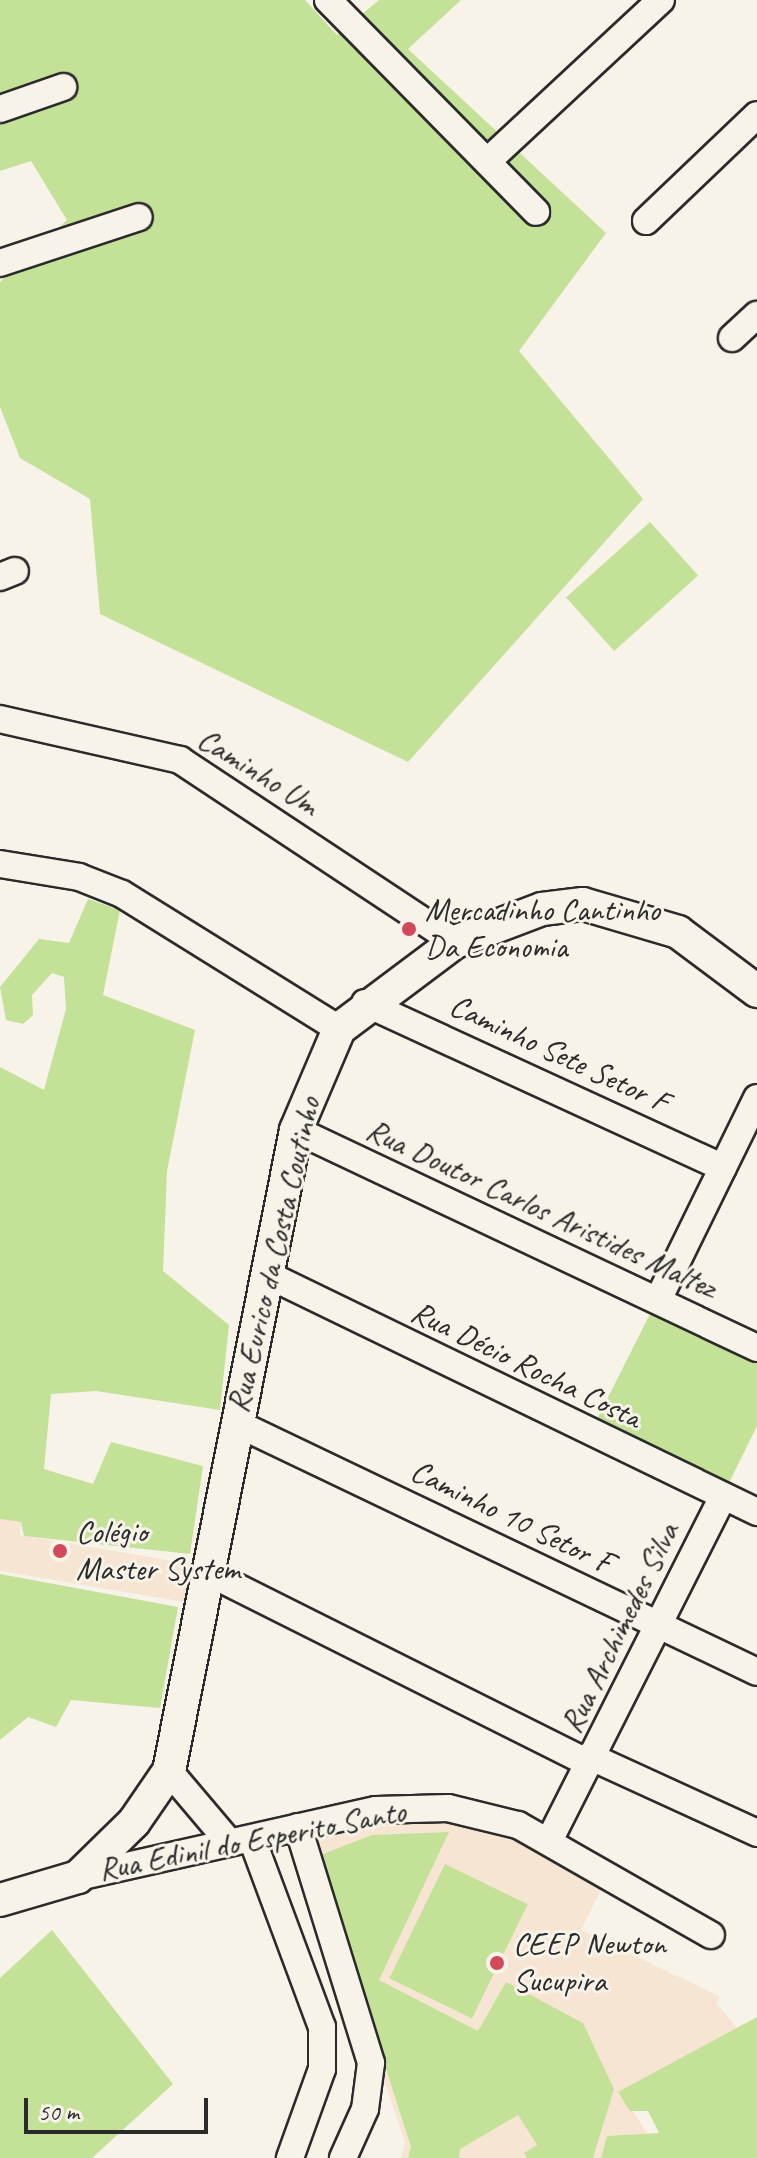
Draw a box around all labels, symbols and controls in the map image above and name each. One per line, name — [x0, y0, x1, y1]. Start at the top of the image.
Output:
street label: Caminho Um — [190, 720, 326, 824]
place label: Mercadinho Cantinho Da Economia — [425, 892, 661, 967]
marker: Mercadinho Cantinho Da Economia — [400, 920, 418, 938]
street label: Caminho Sete Setor F — [444, 987, 674, 1121]
street label: Rua Eurico da Costa Coutinho — [219, 1093, 329, 1417]
street label: Rua Doutor Carlos Aristides Maltez — [359, 1111, 723, 1307]
street label: Rua Décio Rocha Costa — [406, 1293, 646, 1437]
street label: Caminho 10 Setor F — [404, 1452, 618, 1582]
place label: Colégio Master System — [76, 1514, 240, 1589]
street label: Rua Archimedes Silva — [553, 1517, 687, 1739]
marker: Colégio Master System — [51, 1542, 69, 1560]
street label: Rua Edinil do Esperito Santo — [95, 1792, 409, 1890]
place label: CEEP Newton Sucupira — [513, 1926, 667, 2001]
marker: CEEP Newton Sucupira — [488, 1954, 506, 1972]
scale bar — [28, 2082, 212, 2132]
text: 50 m — [38, 2097, 79, 2127]

